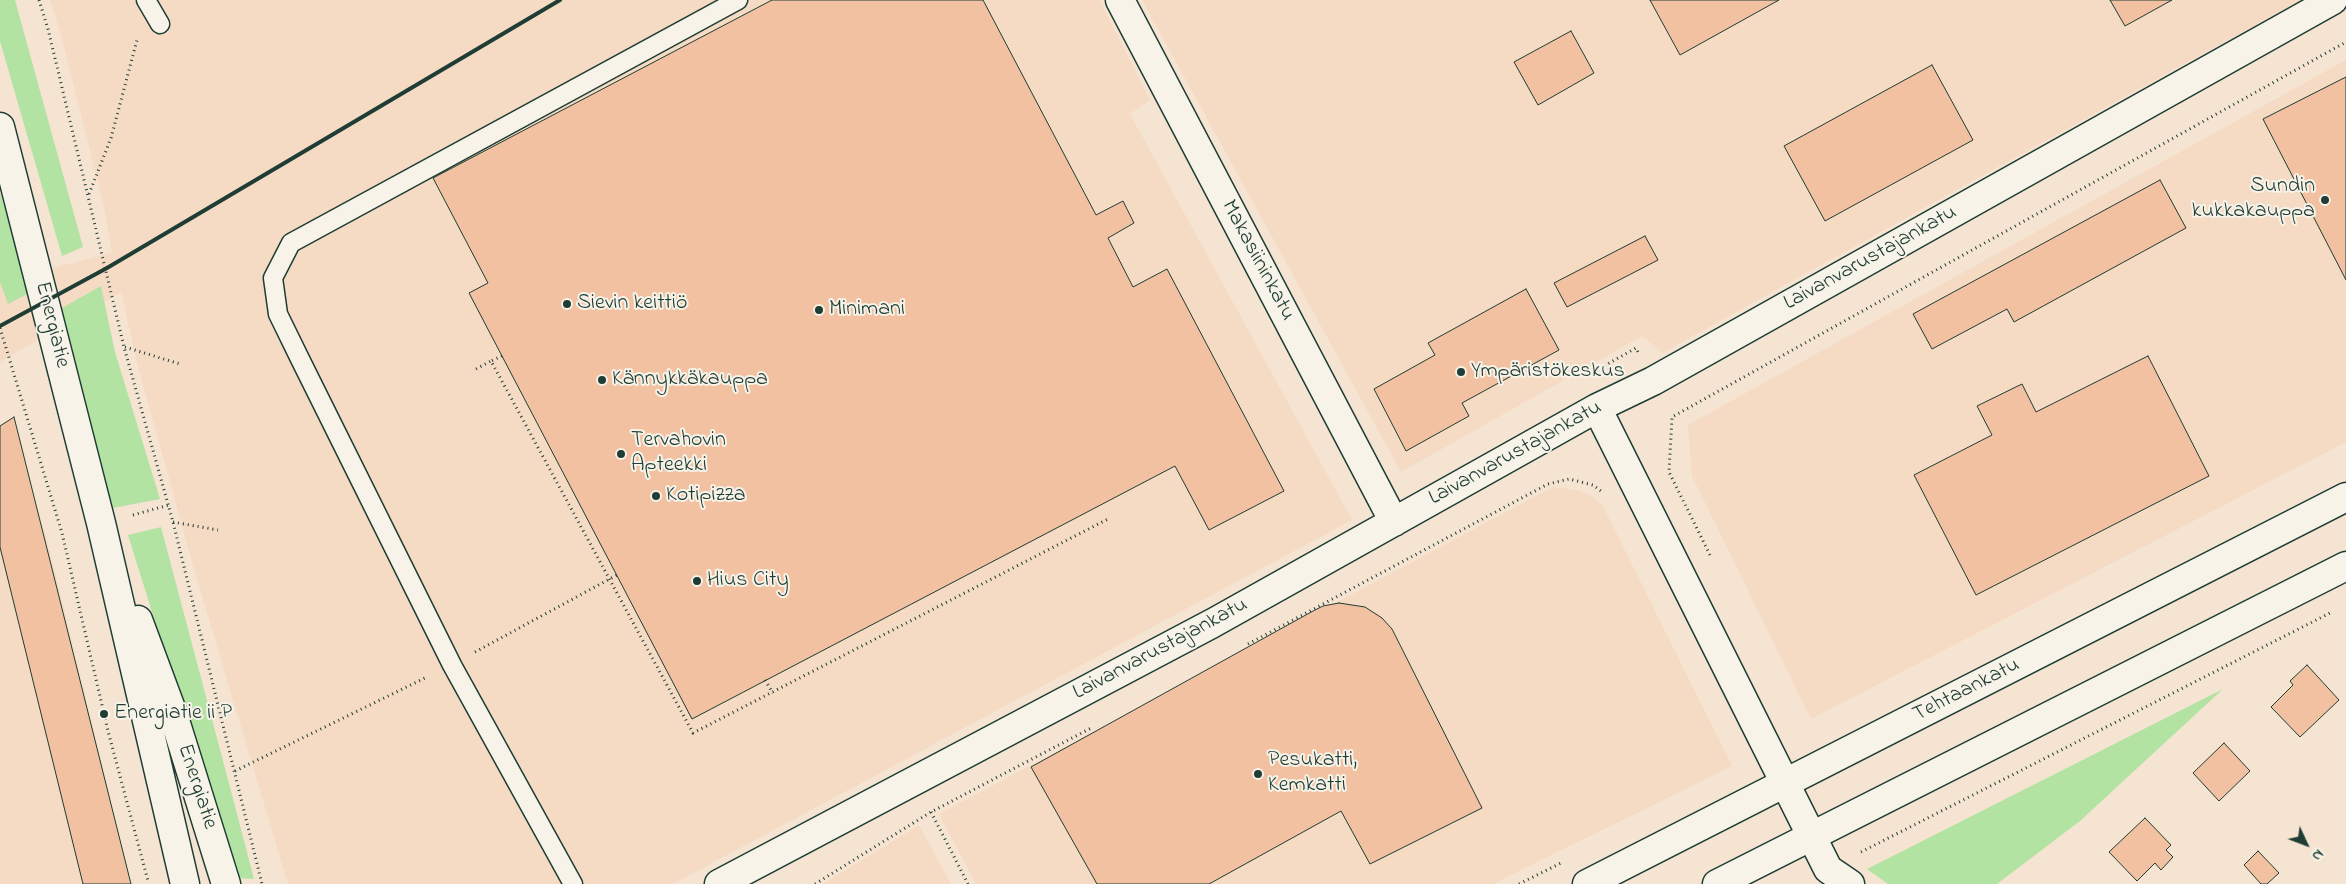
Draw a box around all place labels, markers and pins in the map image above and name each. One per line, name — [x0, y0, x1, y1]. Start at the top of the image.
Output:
place label: Sundin kukkakauppa — [2192, 174, 2315, 225]
marker: Sundin kukkakauppa — [2319, 194, 2331, 206]
place label: Sievin keittiö — [577, 291, 687, 317]
place label: Minimani — [829, 297, 905, 323]
marker: Sievin keittiö — [561, 298, 573, 310]
marker: Minimani — [813, 304, 825, 316]
place label: Ympäristökeskus — [1471, 359, 1625, 385]
marker: Ympäristökeskus — [1455, 366, 1467, 378]
place label: Kännykkäkauppa — [612, 367, 768, 393]
marker: Kännykkäkauppa — [596, 374, 608, 386]
place label: Tervahovin Apteekki — [631, 428, 726, 480]
marker: Tervahovin Apteekki — [615, 448, 627, 460]
place label: Kotipizza — [666, 483, 746, 509]
marker: Kotipizza — [650, 490, 662, 502]
place label: Hius City — [707, 568, 789, 594]
marker: Hius City — [691, 575, 703, 587]
place label: Energiatie ii P — [114, 701, 232, 727]
marker: Energiatie ii P — [98, 708, 110, 720]
place label: Pesukatti, Kemkatti — [1268, 748, 1357, 799]
marker: Pesukatti, Kemkatti — [1252, 768, 1264, 780]

